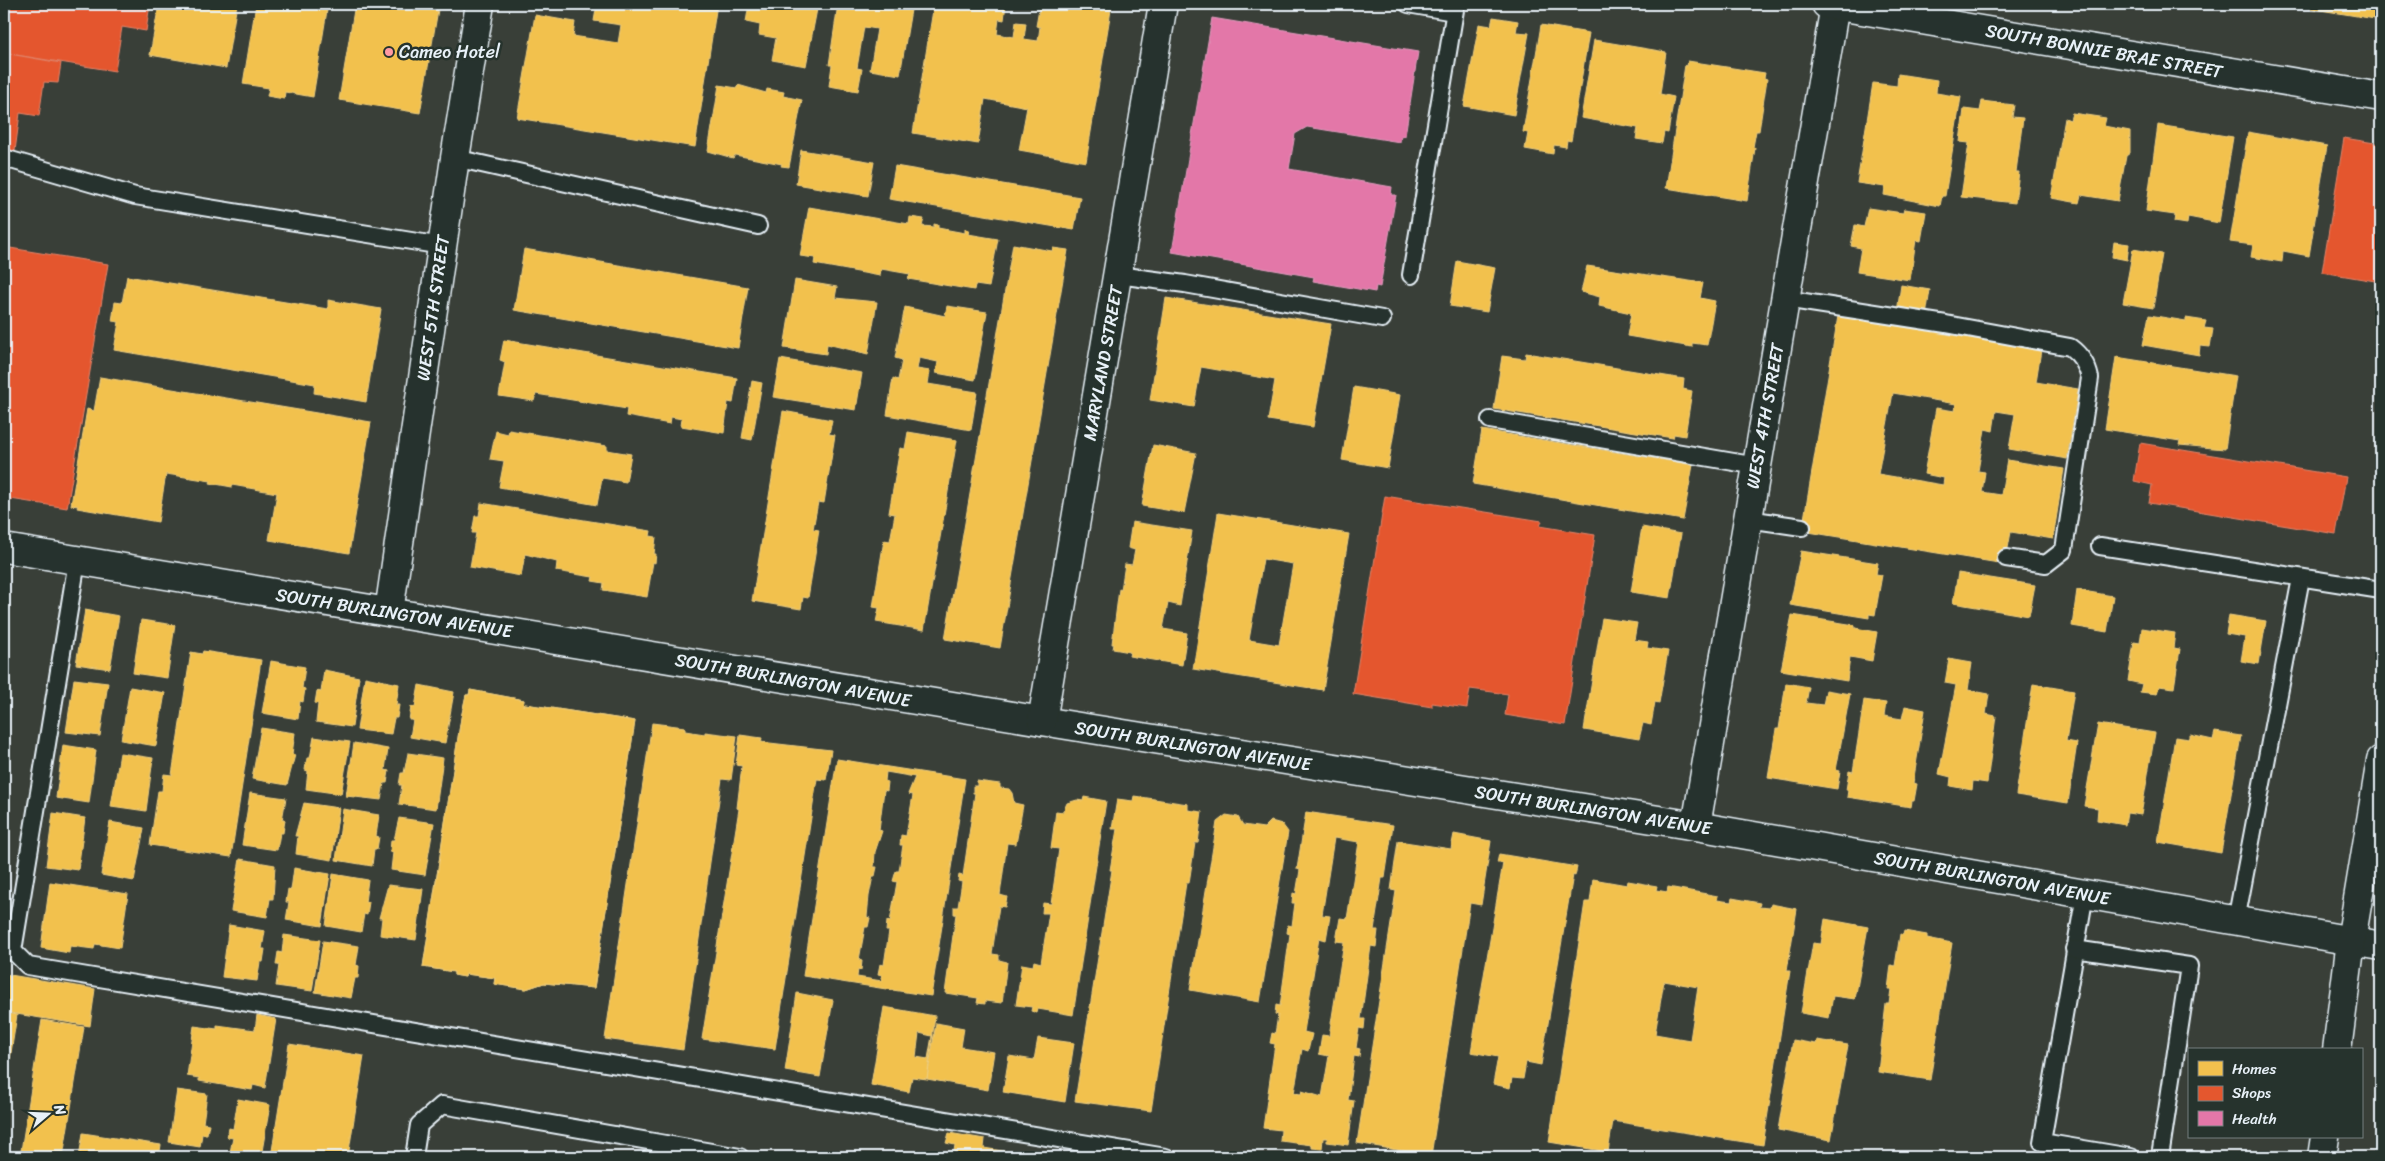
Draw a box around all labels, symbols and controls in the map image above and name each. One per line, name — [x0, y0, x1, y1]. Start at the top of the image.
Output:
street label: SOUTH BONNIE BRAE STREET — [1983, 14, 2226, 88]
place label: Cameo Hotel — [399, 36, 501, 68]
marker: Cameo Hotel — [383, 46, 395, 58]
street label: WEST 5TH STREET — [407, 232, 459, 383]
street label: MARYLAND STREET — [1074, 282, 1133, 443]
street label: WEST 4TH STREET — [1736, 340, 1794, 491]
street label: SOUTH BURLINGTON AVENUE — [273, 578, 516, 648]
street label: SOUTH BURLINGTON AVENUE — [672, 643, 915, 717]
street label: SOUTH BURLINGTON AVENUE — [1072, 711, 1315, 781]
street label: SOUTH BURLINGTON AVENUE — [1472, 775, 1715, 845]
street label: SOUTH BURLINGTON AVENUE — [1871, 841, 2114, 915]
legend — [2188, 1048, 2362, 1138]
text: Homes — [2232, 1056, 2276, 1082]
text: Shops — [2232, 1080, 2272, 1106]
north arrow — [22, 1088, 72, 1138]
text: N — [46, 1100, 73, 1119]
text: Health — [2232, 1106, 2277, 1132]

